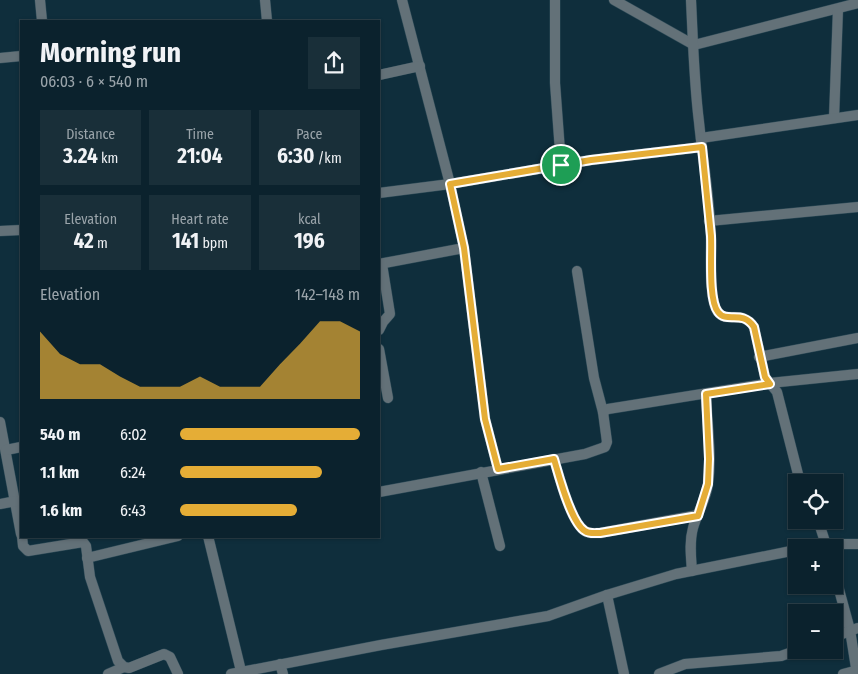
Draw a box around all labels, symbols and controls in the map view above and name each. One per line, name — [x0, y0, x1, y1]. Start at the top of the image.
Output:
text: Morning run — [40, 36, 181, 69]
button: share — [308, 37, 360, 89]
text: 06:03 · 6 × 540 m — [40, 72, 148, 91]
text: Distance — [66, 126, 115, 143]
text: Time — [186, 126, 214, 143]
text: Pace — [296, 126, 322, 143]
text: 3.24 — [63, 143, 98, 169]
text: 21:04 — [177, 143, 223, 169]
text: 6:30 — [277, 143, 315, 169]
pin — [540, 144, 582, 186]
text: km — [98, 150, 118, 167]
text: /km — [315, 150, 342, 167]
icon: arrive — [547, 151, 575, 179]
text: Elevation — [64, 211, 117, 228]
text: Heart rate — [171, 211, 229, 228]
text: kcal — [298, 211, 321, 228]
text: 42 — [73, 228, 94, 254]
text: 141 — [172, 228, 199, 254]
text: 196 — [294, 228, 325, 254]
text: m — [94, 235, 108, 252]
text: bpm — [199, 235, 228, 252]
text: Elevation — [40, 285, 100, 304]
text: 142–148 m — [295, 285, 360, 304]
text: 540 m — [40, 425, 80, 444]
text: 6:02 — [120, 425, 147, 444]
text: 1.1 km — [40, 463, 79, 482]
text: 6:24 — [120, 463, 146, 482]
map controls — [788, 474, 843, 659]
button: locate — [788, 474, 843, 529]
text: 1.6 km — [40, 501, 82, 520]
text: 6:43 — [120, 501, 146, 520]
button: + — [788, 539, 843, 594]
button: − — [788, 604, 843, 659]

